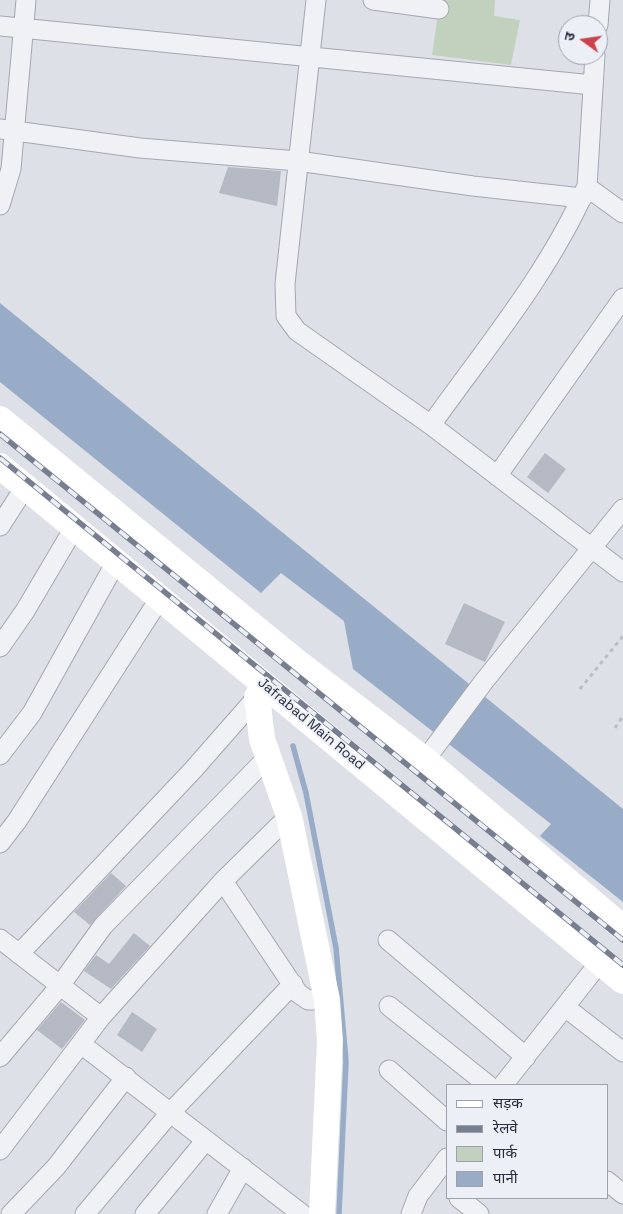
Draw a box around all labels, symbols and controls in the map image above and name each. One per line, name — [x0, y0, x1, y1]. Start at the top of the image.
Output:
north arrow — [558, 15, 608, 65]
text: उ — [560, 30, 579, 43]
street label: Jafrabad Main Road — [254, 674, 368, 774]
legend — [446, 1084, 608, 1199]
text: सड़क — [493, 1093, 523, 1112]
text: रेलवे — [493, 1118, 518, 1137]
text: पार्क — [493, 1143, 517, 1162]
text: पानी — [493, 1168, 518, 1187]

